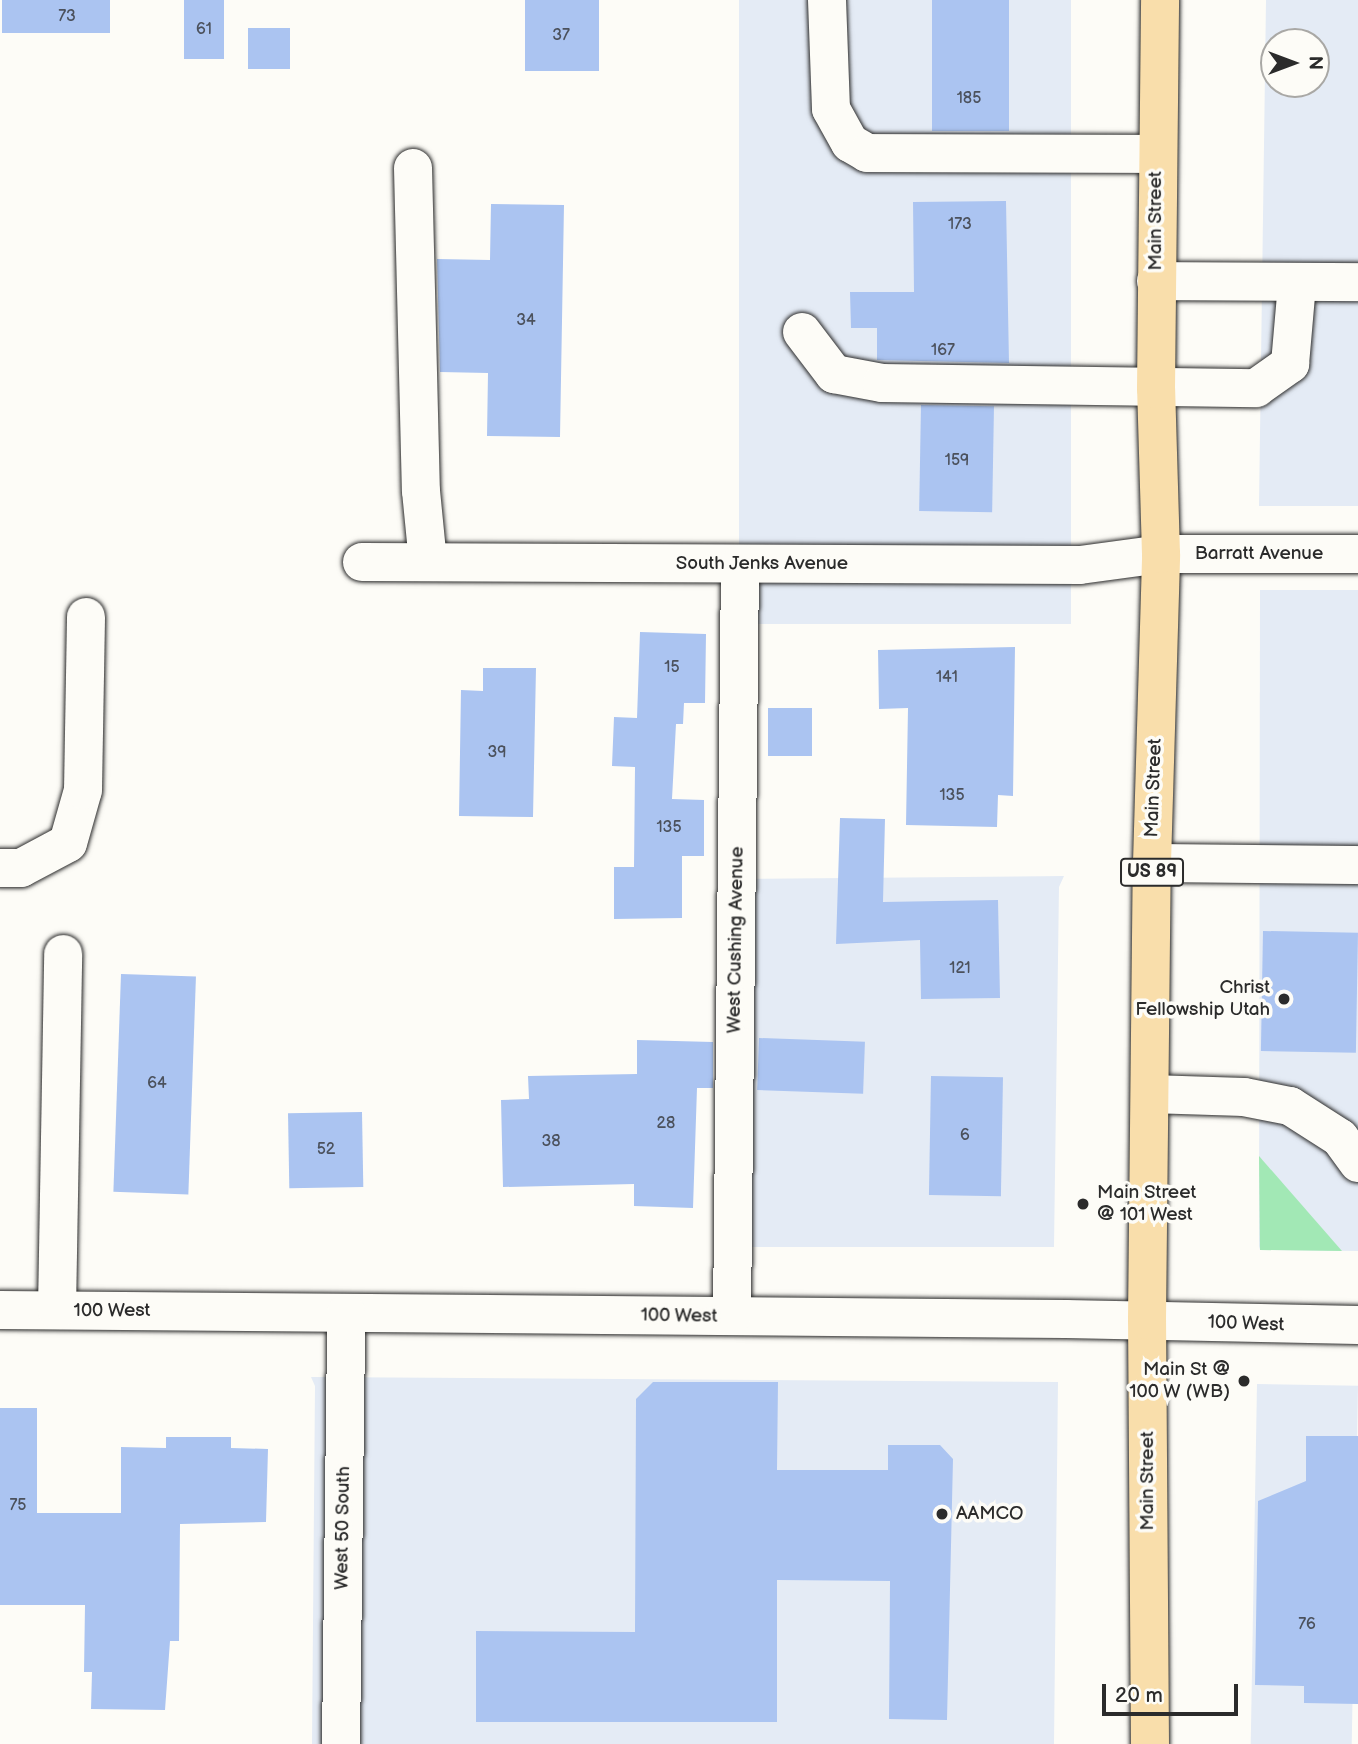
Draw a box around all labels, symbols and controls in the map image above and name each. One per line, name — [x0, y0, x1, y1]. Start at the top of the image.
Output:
house number: 73 — [58, 7, 76, 27]
house number: 61 — [196, 20, 212, 40]
house number: 37 — [552, 26, 570, 46]
north arrow — [1260, 28, 1330, 98]
text: N — [1303, 56, 1326, 70]
house number: 185 — [957, 89, 981, 109]
street label: Main Street — [1145, 171, 1167, 271]
house number: 173 — [948, 215, 972, 235]
house number: 34 — [516, 311, 536, 331]
house number: 167 — [931, 341, 955, 361]
house number: 159 — [945, 451, 969, 471]
street label: Barratt Avenue — [1195, 543, 1323, 565]
street label: South Jenks Avenue — [675, 553, 849, 575]
house number: 15 — [664, 658, 680, 678]
house number: 141 — [936, 668, 958, 688]
street label: Main Street — [1141, 738, 1167, 838]
house number: 39 — [487, 743, 507, 763]
house number: 135 — [939, 786, 965, 806]
house number: 135 — [656, 818, 682, 838]
street label: West Cushing Avenue — [723, 846, 749, 1034]
road number: US 89 — [1119, 858, 1185, 886]
house number: 121 — [949, 959, 971, 979]
place label: Christ Fellowship Utah — [1135, 977, 1270, 1021]
marker: Christ Fellowship Utah — [1276, 991, 1292, 1007]
house number: 64 — [147, 1074, 167, 1094]
house number: 28 — [657, 1114, 675, 1134]
house number: 6 — [960, 1126, 970, 1146]
house number: 38 — [541, 1132, 561, 1152]
house number: 52 — [317, 1140, 335, 1160]
place label: Main Street @ 101 West — [1097, 1182, 1197, 1226]
marker: Main Street @ 101 West — [1075, 1196, 1091, 1212]
street label: 100 West — [73, 1300, 151, 1322]
street label: 100 West — [640, 1304, 718, 1328]
street label: 100 West — [1207, 1311, 1285, 1337]
place label: Main St @ 100 W (WB) — [1129, 1359, 1230, 1403]
marker: Main St @ 100 W (WB) — [1236, 1373, 1252, 1389]
street label: Main Street — [1137, 1431, 1159, 1531]
street label: West 50 South — [331, 1466, 355, 1590]
house number: 75 — [9, 1496, 27, 1516]
place label: AAMCO — [956, 1503, 1024, 1525]
marker: AAMCO — [934, 1506, 950, 1522]
house number: 76 — [1298, 1615, 1316, 1635]
scale bar — [1106, 1670, 1242, 1714]
text: 20 m — [1115, 1683, 1163, 1708]

